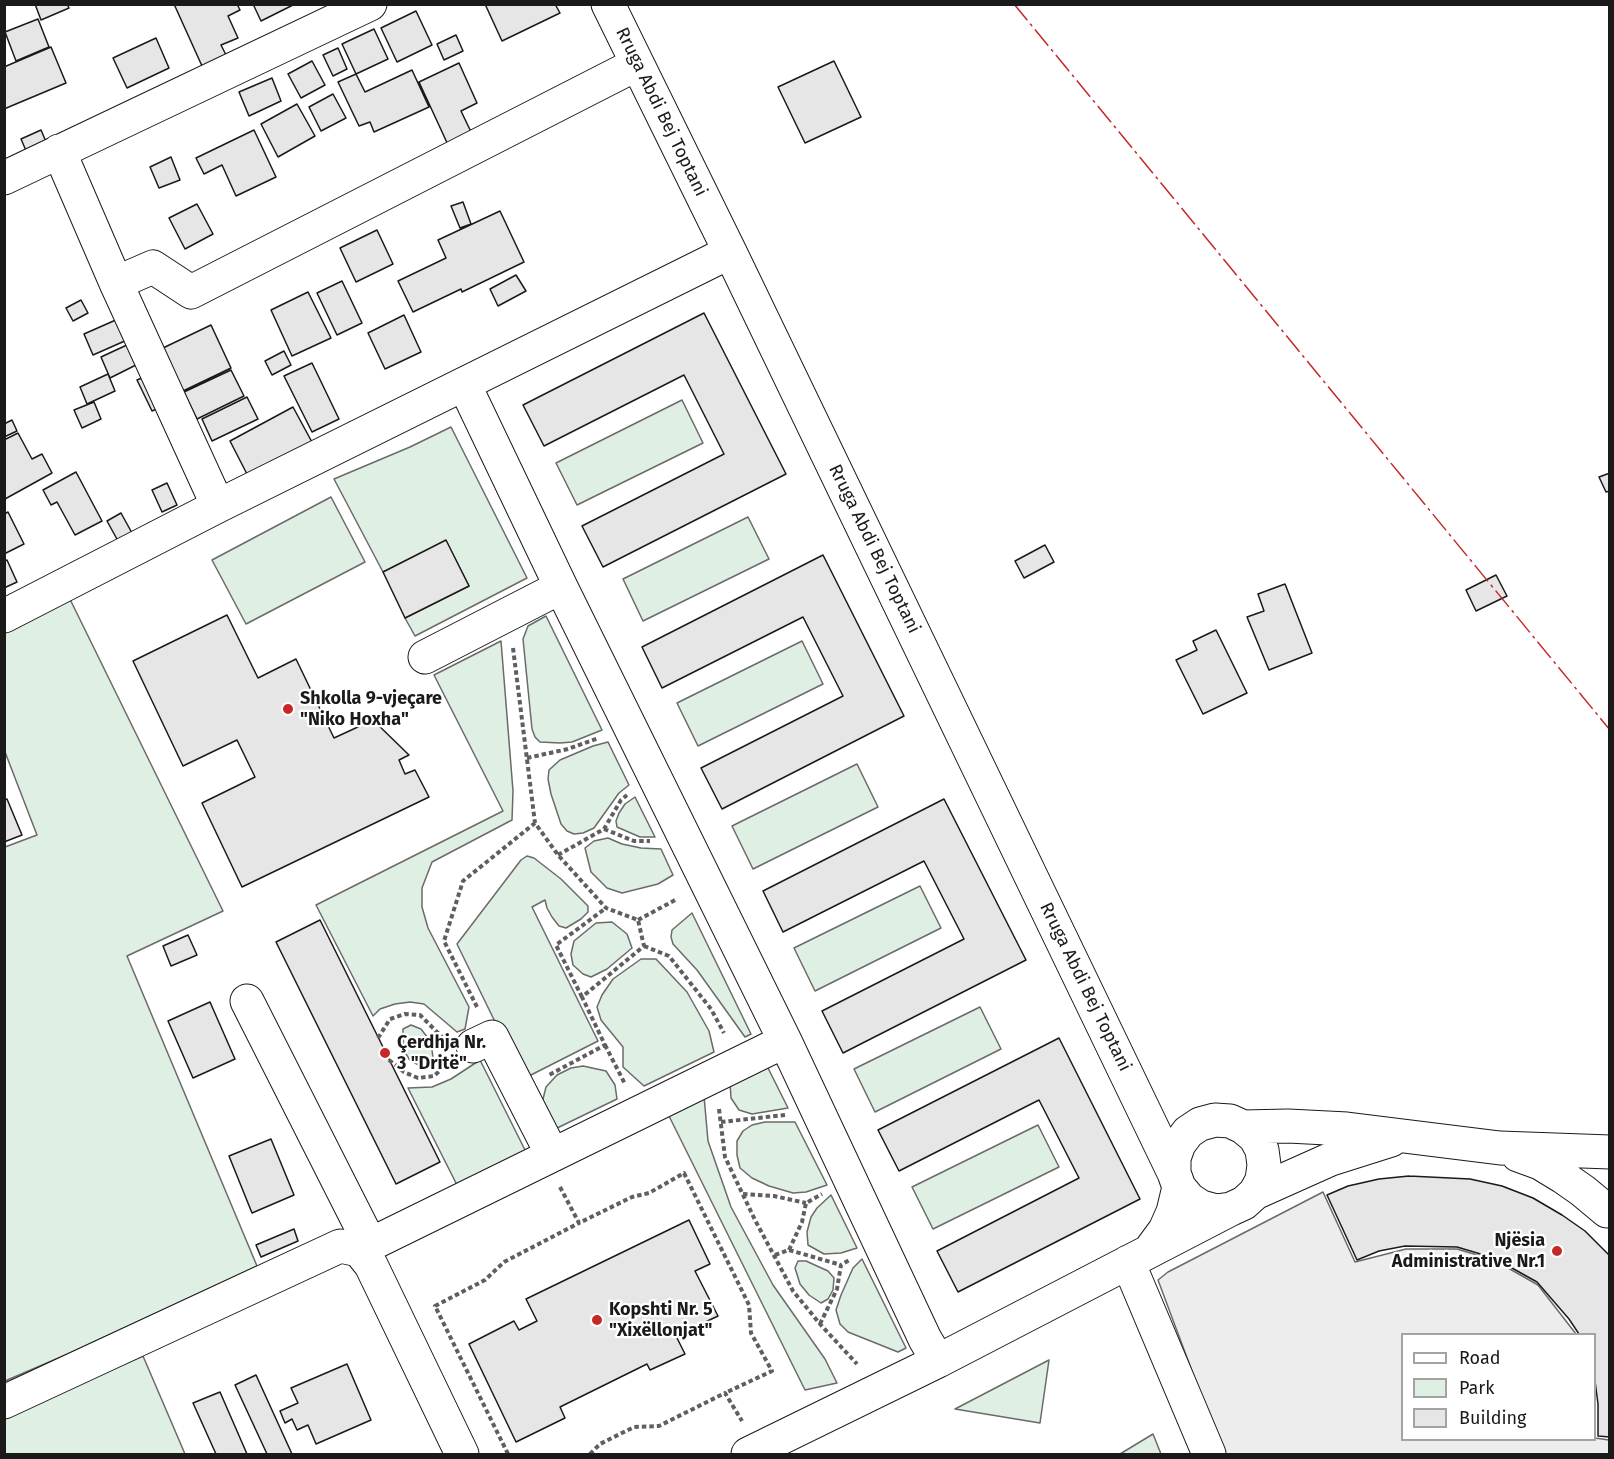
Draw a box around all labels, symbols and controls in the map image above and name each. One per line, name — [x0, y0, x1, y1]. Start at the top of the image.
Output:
street label: Rruga Abdi Bej Toptani — [611, 24, 711, 200]
street label: Rruga Abdi Bej Toptani — [824, 461, 924, 637]
place label: Shkolla 9-vjeçare "Niko Hoxha" — [300, 688, 442, 730]
marker: Shkolla 9-vjeçare "Niko Hoxha" — [281, 702, 295, 716]
street label: Rruga Abdi Bej Toptani — [1035, 899, 1135, 1075]
place label: Çerdhja Nr. 3 "Dritë" — [397, 1032, 486, 1074]
marker: Çerdhja Nr. 3 "Dritë" — [378, 1046, 392, 1060]
place label: Njësia Administrative Nr.1 — [1392, 1230, 1545, 1272]
marker: Njësia Administrative Nr.1 — [1550, 1244, 1564, 1258]
place label: Kopshti Nr. 5 "Xixëllonjat" — [609, 1299, 713, 1342]
marker: Kopshti Nr. 5 "Xixëllonjat" — [590, 1313, 604, 1327]
legend — [1401, 1333, 1596, 1441]
text: Road — [1459, 1347, 1501, 1369]
text: Park — [1459, 1377, 1494, 1399]
text: Building — [1459, 1407, 1526, 1429]

